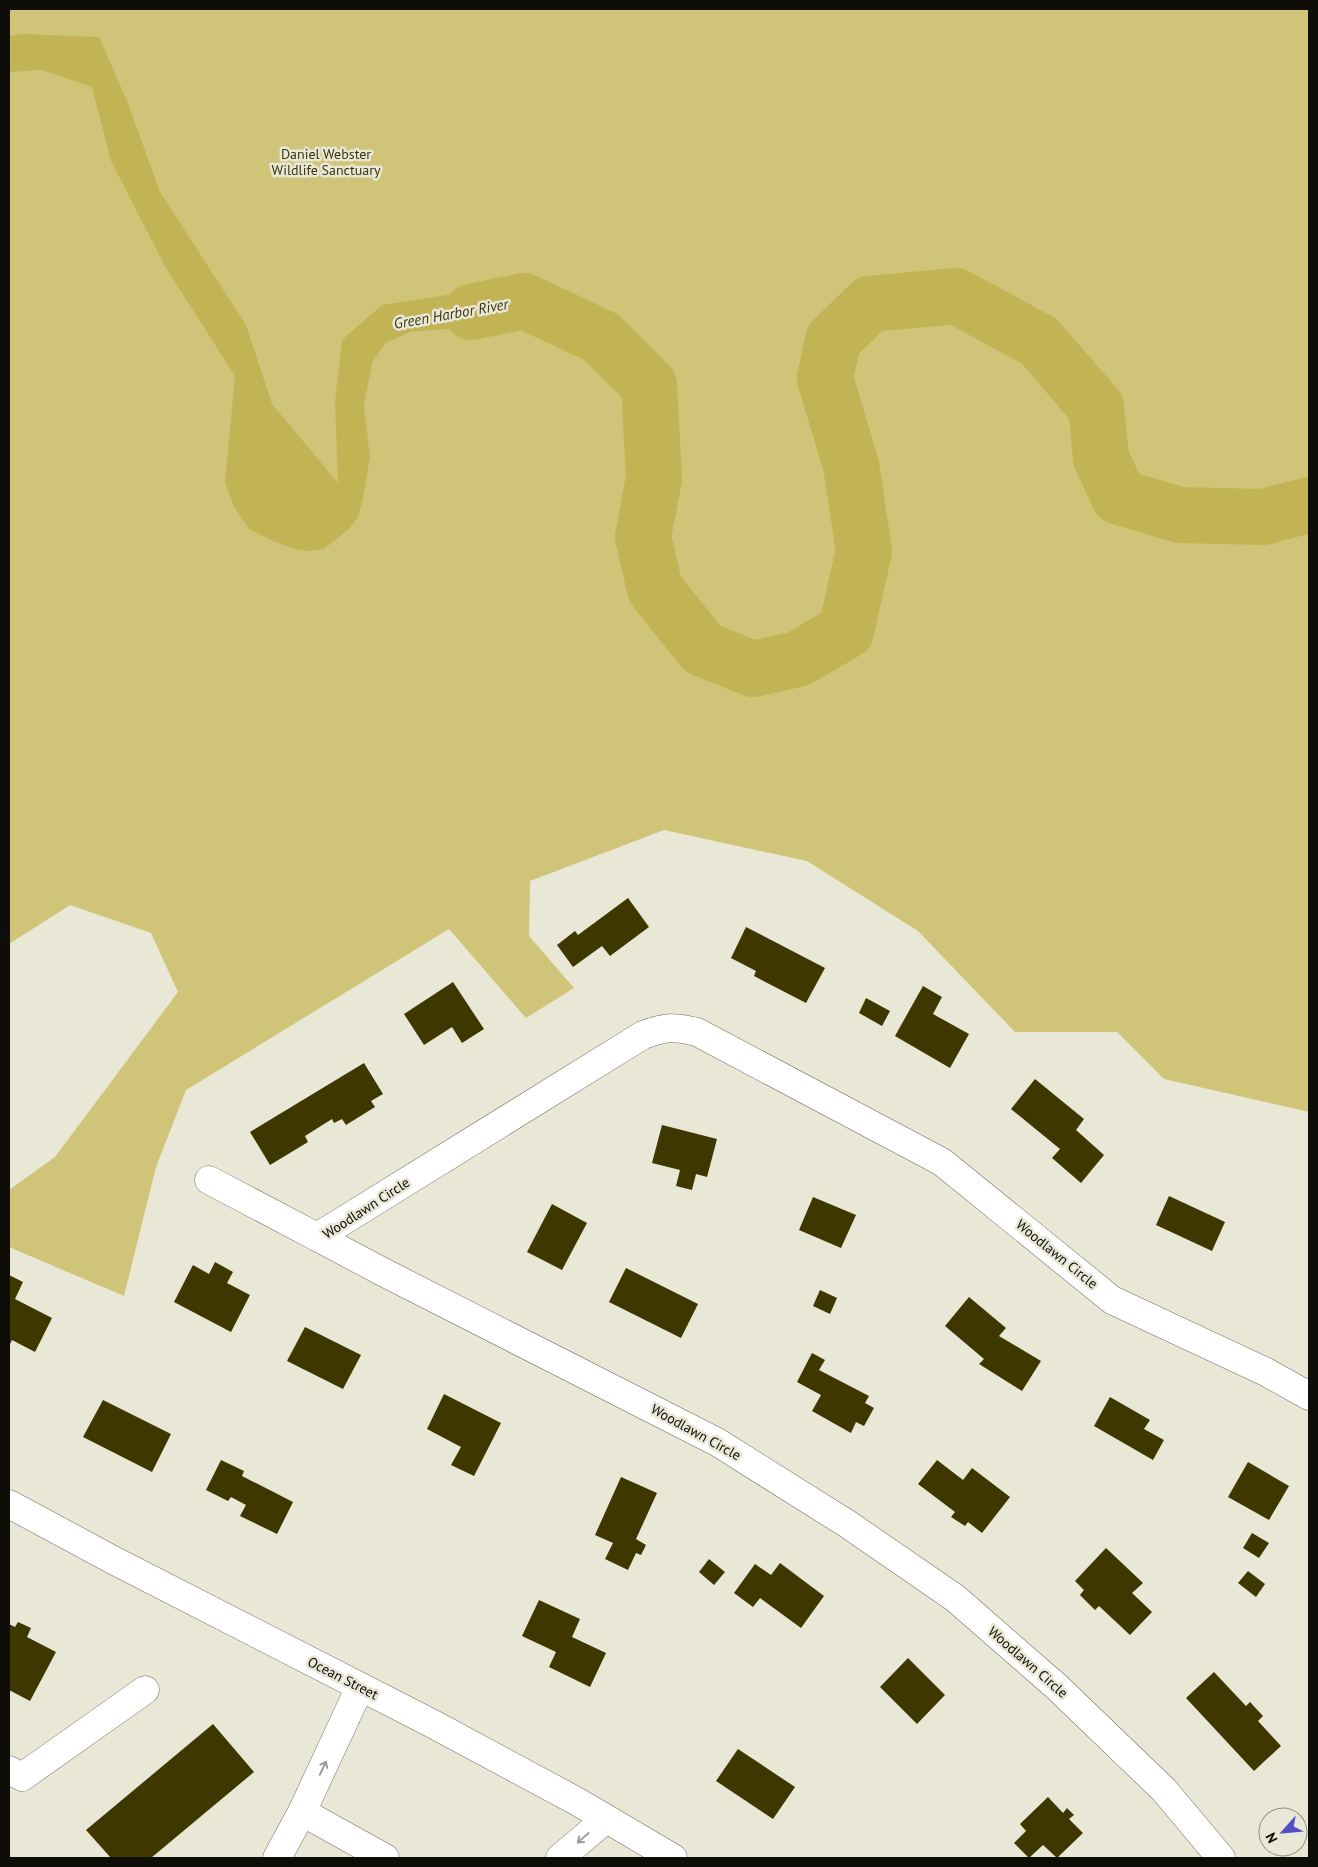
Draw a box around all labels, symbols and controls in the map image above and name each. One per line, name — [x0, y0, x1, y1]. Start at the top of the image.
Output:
park label: Daniel Webster Wildlife Sanctuary — [272, 145, 381, 179]
water label: Green Harbor River — [392, 294, 511, 333]
street label: Woodlawn Circle — [319, 1173, 413, 1243]
street label: Woodlawn Circle — [1012, 1215, 1102, 1293]
street label: Woodlawn Circle — [648, 1400, 744, 1464]
street label: Woodlawn Circle — [984, 1622, 1072, 1702]
street label: Ocean Street — [305, 1653, 382, 1704]
one-way arrow — [319, 1761, 328, 1776]
north arrow — [1258, 1807, 1308, 1857]
text: N — [1261, 1830, 1282, 1846]
one-way arrow — [576, 1833, 589, 1844]

